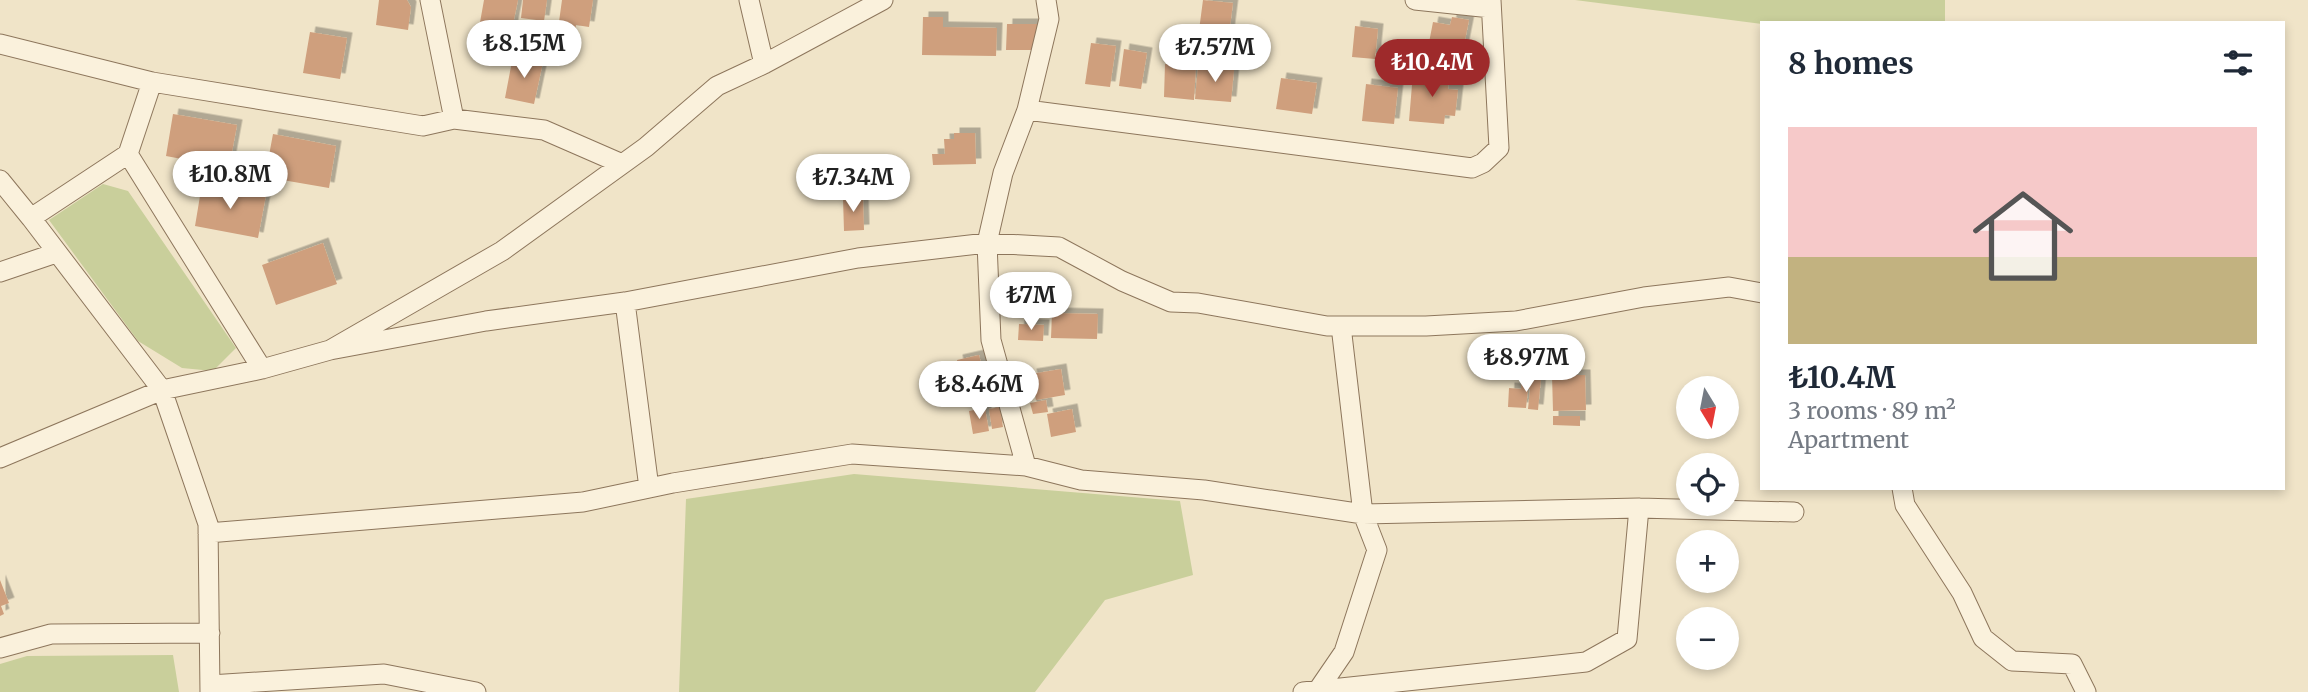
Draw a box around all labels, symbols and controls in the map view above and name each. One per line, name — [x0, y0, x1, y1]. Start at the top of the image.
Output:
pin: ₺8.15M — [467, 20, 581, 80]
pin: ₺7.57M — [1158, 24, 1272, 84]
text: ₺8.15M — [483, 28, 565, 57]
text: ₺7.57M — [1175, 32, 1255, 61]
pin: ₺10.4M — [1375, 40, 1489, 99]
text: 8 homes — [1788, 44, 1914, 82]
icon: filters — [2219, 44, 2257, 82]
text: ₺10.4M — [1391, 47, 1473, 76]
pin: ₺10.8M — [173, 152, 287, 211]
pin: ₺7.34M — [796, 154, 910, 214]
text: ₺10.8M — [189, 159, 271, 188]
text: ₺7.34M — [812, 162, 894, 191]
icon: home — [1960, 173, 2086, 299]
pin: ₺7M — [997, 272, 1065, 332]
text: ₺7M — [1006, 280, 1056, 309]
pin: ₺8.97M — [1469, 334, 1583, 394]
text: ₺8.97M — [1483, 342, 1569, 371]
text: ₺10.4M — [1788, 358, 1896, 396]
pin: ₺8.46M — [922, 362, 1036, 421]
text: ₺8.46M — [935, 369, 1023, 398]
north arrow — [1676, 376, 1740, 439]
map controls — [1676, 376, 1739, 670]
text: 3 rooms · 89 m² — [1788, 396, 1956, 425]
text: Apartment — [1788, 425, 1909, 454]
button: locate — [1676, 453, 1739, 516]
button: + — [1676, 530, 1739, 593]
button: − — [1676, 607, 1739, 670]

